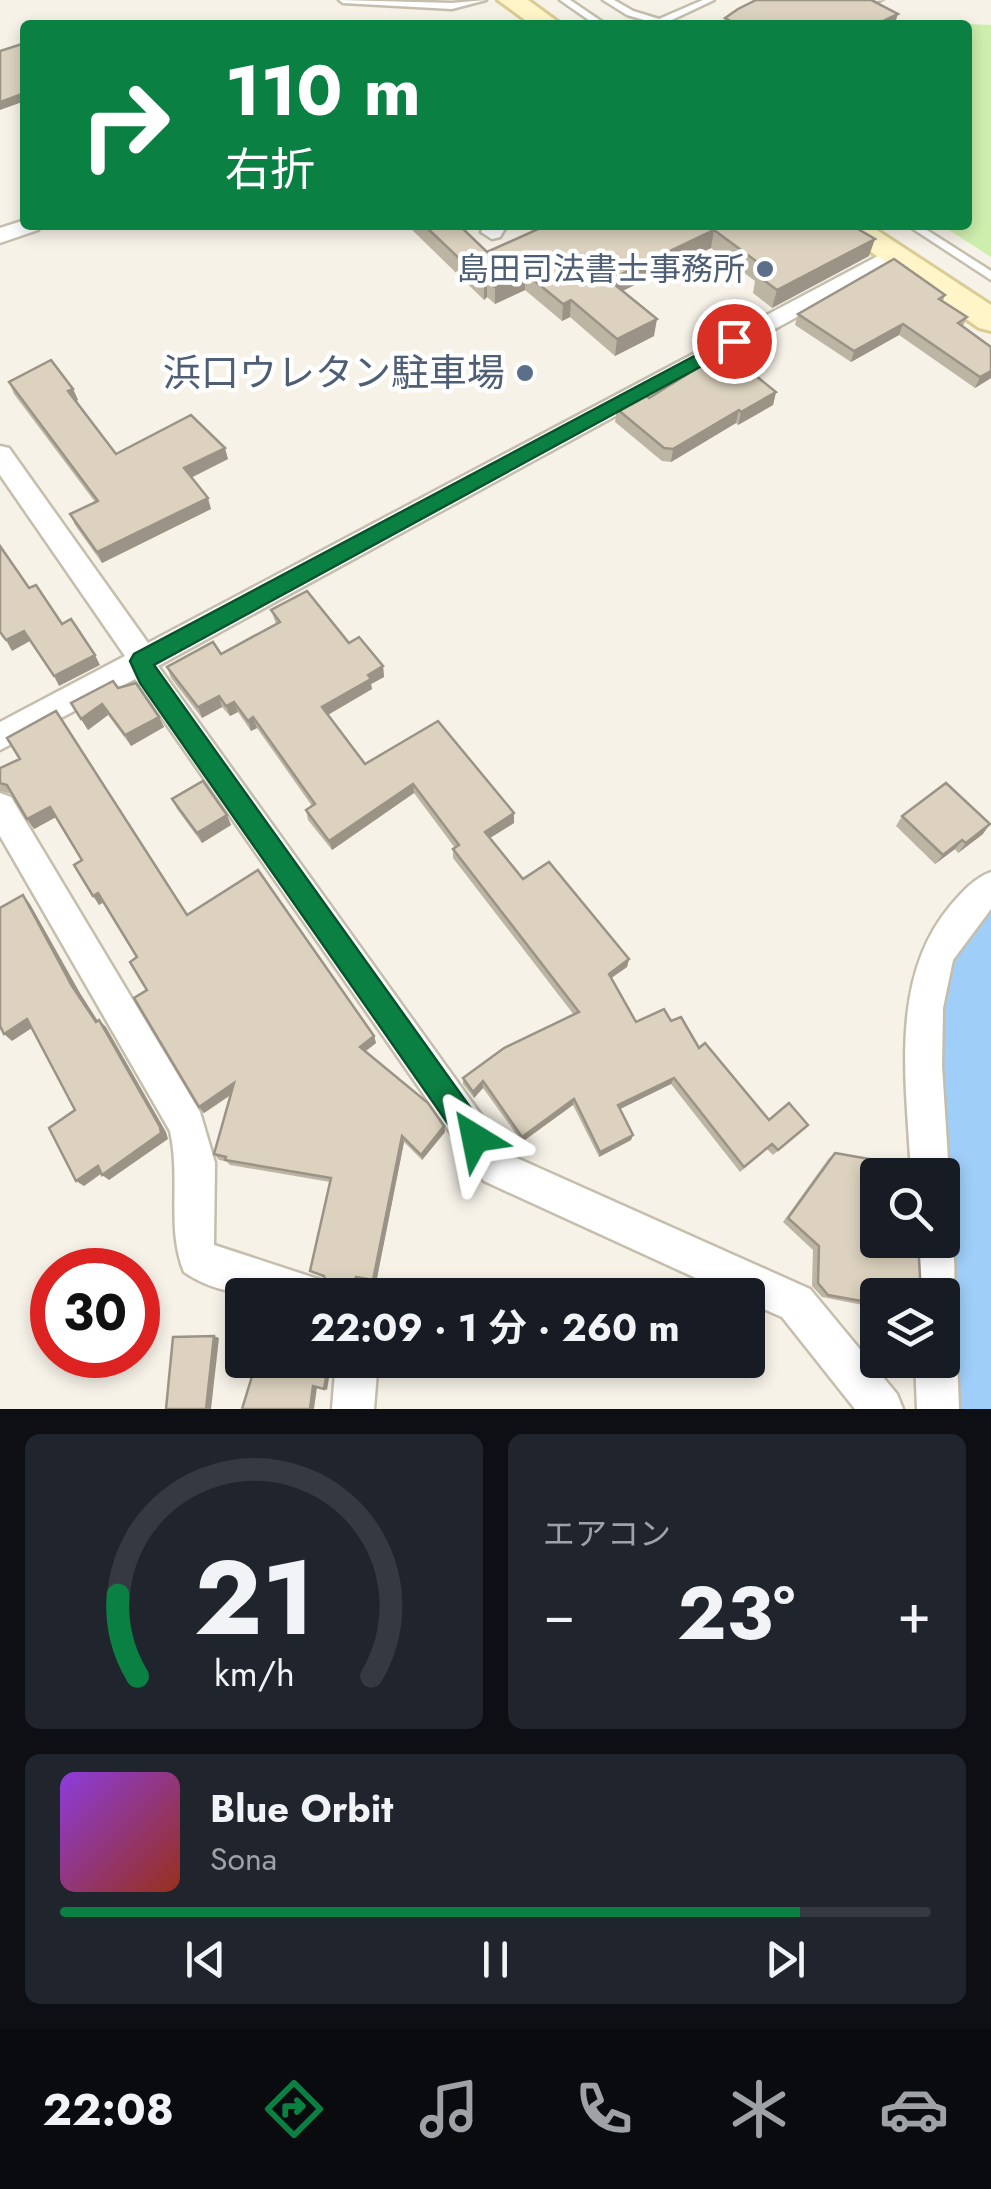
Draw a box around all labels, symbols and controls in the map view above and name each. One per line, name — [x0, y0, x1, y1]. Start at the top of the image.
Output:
text: 110 m — [225, 40, 421, 141]
icon: right — [60, 60, 190, 190]
text: 右折 — [225, 137, 315, 202]
place label: 島田司法書士事務所 — [457, 246, 745, 292]
marker: 島田司法書士事務所 — [754, 258, 776, 280]
pin — [692, 299, 777, 384]
icon: arrive — [707, 314, 762, 369]
place label: 浜口ウレタン駐車場 — [163, 345, 505, 400]
marker: 浜口ウレタン駐車場 — [514, 362, 536, 384]
position arrow — [423, 1086, 527, 1190]
map controls — [860, 1158, 960, 1378]
button: search — [860, 1158, 960, 1258]
speed limit sign: 30 — [30, 1248, 160, 1378]
button: layers — [860, 1278, 960, 1378]
text: 22:09 · 1 分 · 260 m — [310, 1300, 680, 1355]
text: エアコン — [543, 1511, 671, 1557]
text: 21 — [193, 1523, 315, 1673]
text: 23° — [677, 1559, 795, 1667]
text: − — [543, 1574, 575, 1654]
text: + — [897, 1574, 931, 1654]
text: km/h — [214, 1648, 294, 1699]
text: Blue Orbit — [210, 1781, 393, 1836]
text: Sona — [210, 1836, 277, 1882]
icon: previous — [178, 1932, 233, 1987]
icon: pause — [468, 1932, 523, 1987]
icon: next — [758, 1932, 813, 1987]
icon: directions — [259, 2074, 329, 2144]
icon: music — [414, 2074, 484, 2144]
icon: phone — [569, 2074, 639, 2144]
icon: climate — [724, 2074, 794, 2144]
icon: car — [879, 2074, 949, 2144]
text: 22:08 — [42, 2077, 174, 2142]

